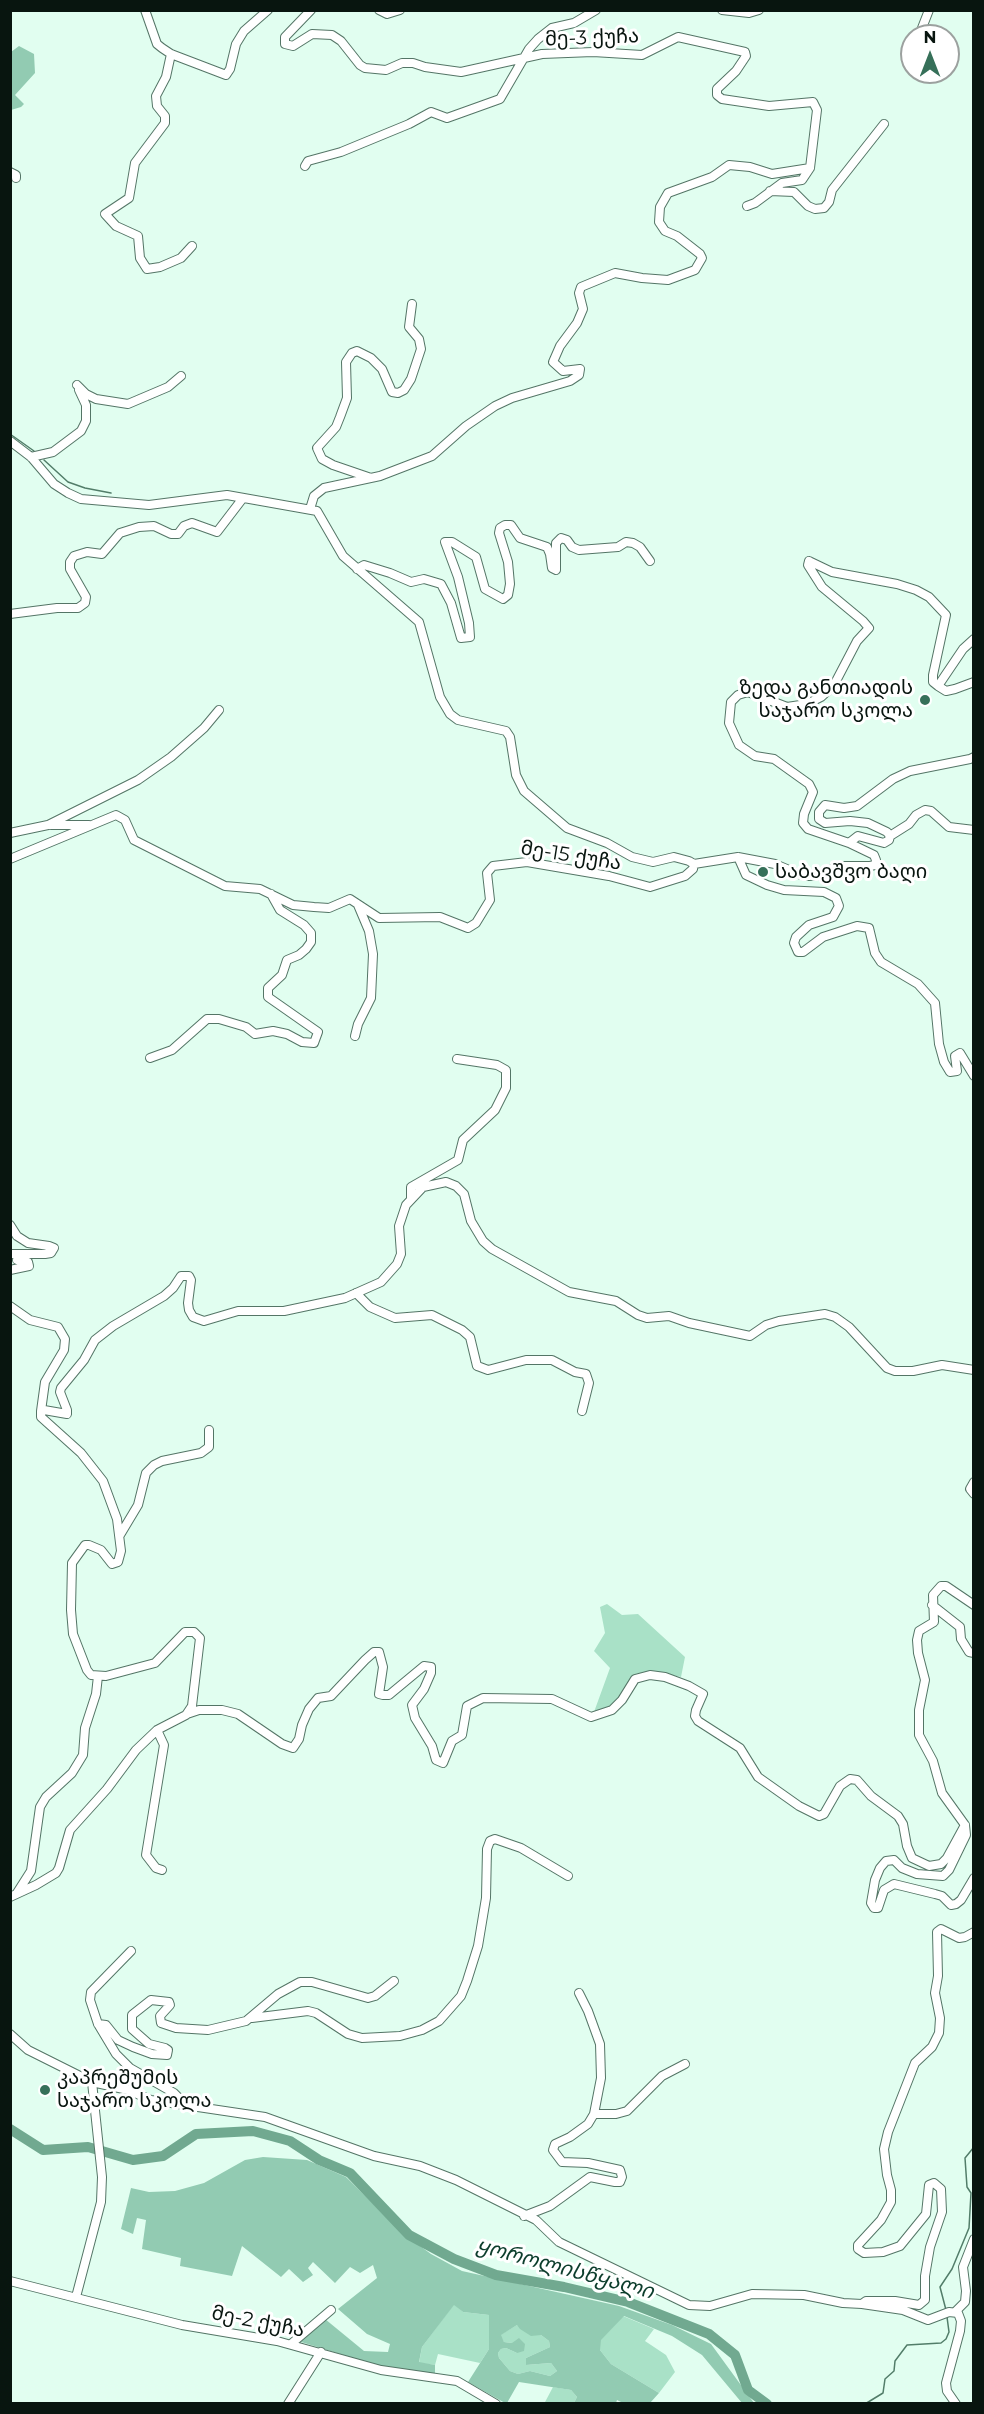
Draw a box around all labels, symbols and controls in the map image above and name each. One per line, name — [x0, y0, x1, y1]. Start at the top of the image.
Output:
street label: მე-3 ქუჩა — [545, 24, 639, 52]
north arrow — [900, 24, 960, 84]
text: N — [924, 28, 936, 47]
place label: ზედა განთიადის საჯარო სკოლა — [739, 676, 913, 723]
marker: ზედა განთიადის საჯარო სკოლა — [918, 693, 932, 707]
street label: მე-15 ქუჩა — [519, 836, 623, 876]
place label: საბავშვო ბაღი — [775, 860, 927, 884]
marker: საბავშვო ბაღი — [756, 865, 770, 879]
place label: კაპრეშუმის საჯარო სკოლა — [57, 2066, 211, 2113]
marker: კაპრეშუმის საჯარო სკოლა — [38, 2083, 52, 2097]
water label: ყოროლისწყალი — [474, 2233, 656, 2305]
street label: მე-2 ქუჩა — [209, 2301, 307, 2343]

